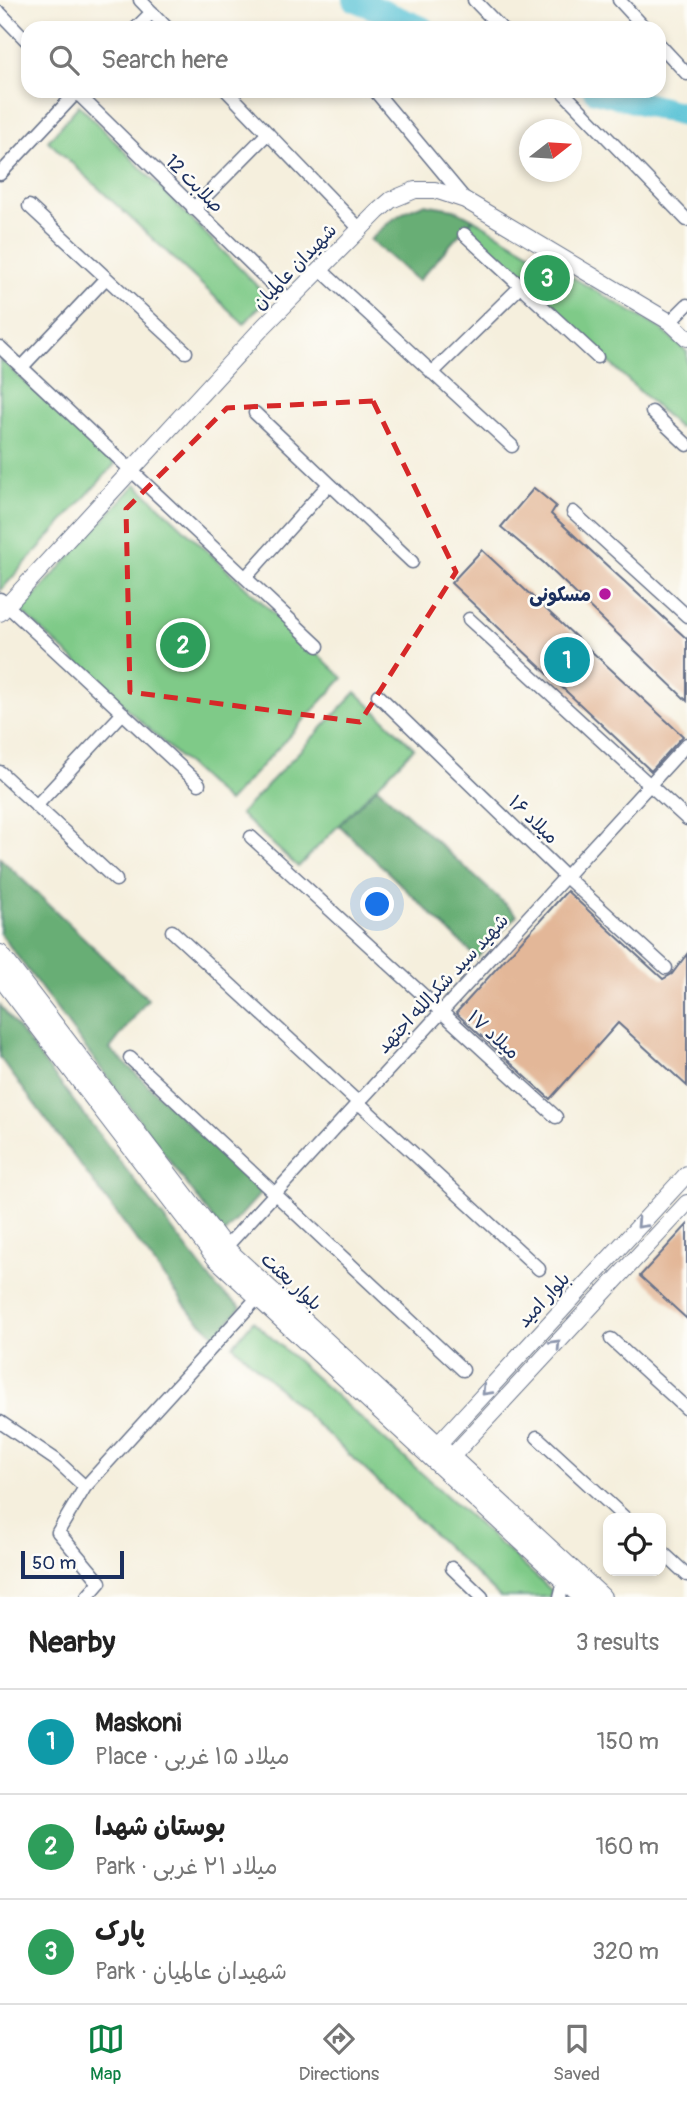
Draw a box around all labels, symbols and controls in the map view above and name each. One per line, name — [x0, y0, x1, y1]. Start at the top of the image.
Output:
search box — [21, 21, 666, 98]
icon: search — [45, 41, 83, 79]
text: Search here — [101, 44, 228, 76]
north arrow — [519, 119, 582, 182]
street label: صلابت 12 — [160, 149, 229, 218]
street label: شهیدان عالمیان — [248, 218, 342, 315]
pin: 3 — [524, 252, 570, 304]
place label: مسکونی — [529, 583, 591, 607]
marker: مسکونی — [597, 586, 613, 602]
pin: 2 — [160, 619, 206, 671]
pin: 1 — [544, 634, 590, 686]
street label: میلاد ۱۶ — [503, 790, 563, 849]
your location — [360, 887, 394, 921]
street label: شهید سید شکرالله اجتهد — [372, 909, 514, 1059]
street label: میلاد ۱۷ — [462, 1005, 524, 1064]
one-way arrow — [636, 1216, 649, 1229]
street label: بلوار بعثت — [256, 1247, 327, 1316]
street label: بلوار امید — [512, 1267, 575, 1332]
one-way arrow — [547, 1339, 560, 1352]
one-way arrow — [482, 1383, 494, 1396]
map controls — [603, 1513, 666, 1576]
button: locate — [603, 1513, 666, 1576]
scale bar — [21, 1548, 124, 1580]
text: 50 m — [32, 1551, 76, 1575]
text: Nearby — [28, 1624, 115, 1661]
text: 3 results — [576, 1628, 659, 1657]
text: Maskoni — [95, 1707, 181, 1739]
text: 1 — [47, 1727, 56, 1756]
text: 150 m — [596, 1727, 659, 1756]
text: Place · میلاد ۱۵ غربی — [95, 1742, 290, 1771]
text: بوستان شهدا — [95, 1811, 226, 1843]
text: 2 — [45, 1832, 57, 1861]
text: 160 m — [595, 1832, 659, 1861]
text: Park · میلاد ۲۱ غربی — [95, 1852, 278, 1881]
text: پارک — [95, 1916, 145, 1948]
text: 3 — [45, 1937, 57, 1966]
text: 320 m — [592, 1937, 659, 1966]
text: Park · شهیدان عالمیان — [95, 1957, 287, 1986]
tab: Map — [87, 2020, 125, 2086]
tab: Directions — [299, 2020, 379, 2086]
tab: Saved — [553, 2020, 600, 2086]

